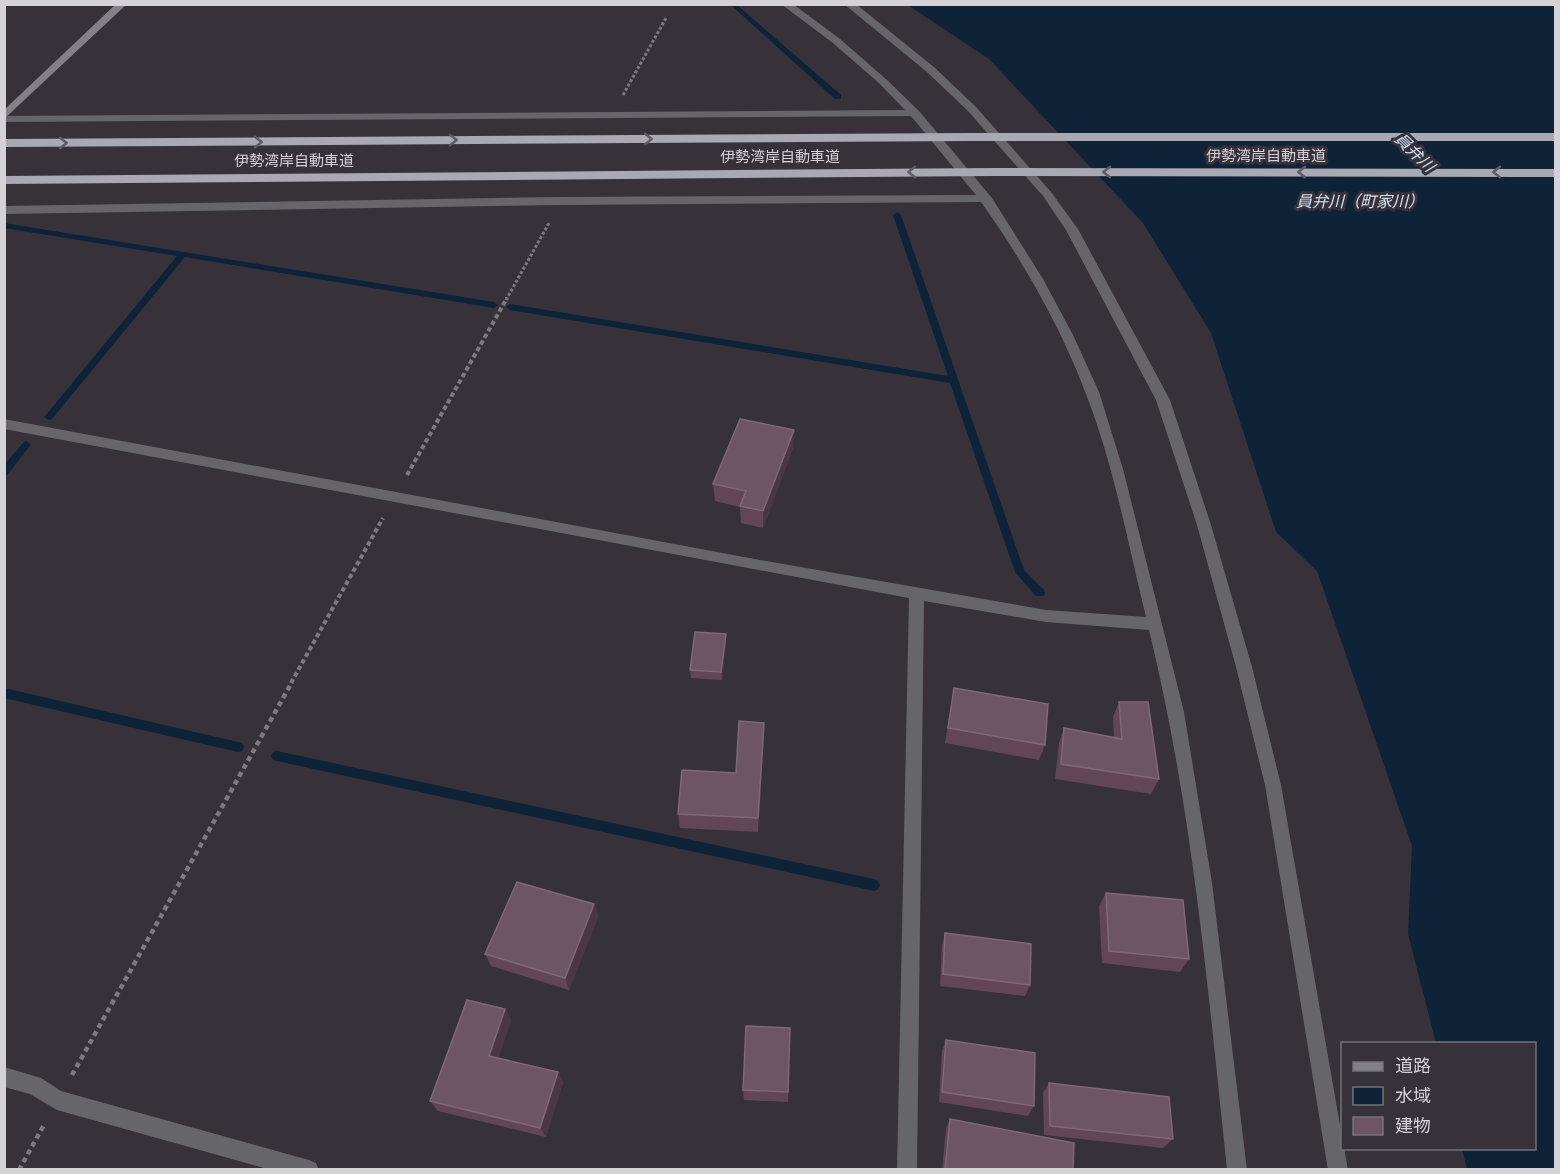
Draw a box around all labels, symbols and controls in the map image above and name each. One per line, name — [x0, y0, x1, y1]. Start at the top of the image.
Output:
water label: 員弁川 — [1391, 128, 1441, 177]
one-way arrow — [643, 133, 652, 145]
one-way arrow — [448, 134, 457, 146]
one-way arrow — [253, 136, 262, 148]
one-way arrow — [58, 137, 67, 149]
street label: 伊勢湾岸自動車道 — [1206, 146, 1326, 164]
street label: 伊勢湾岸自動車道 — [720, 147, 840, 165]
street label: 伊勢湾岸自動車道 — [234, 151, 354, 169]
one-way arrow — [908, 166, 917, 178]
one-way arrow — [1103, 166, 1112, 178]
one-way arrow — [1298, 166, 1307, 178]
one-way arrow — [1493, 166, 1502, 178]
water label: 員弁川（町家川） — [1296, 191, 1424, 210]
legend — [1341, 1042, 1536, 1150]
text: 道路 — [1395, 1054, 1431, 1076]
text: 水域 — [1395, 1084, 1431, 1106]
text: 建物 — [1395, 1114, 1431, 1136]

